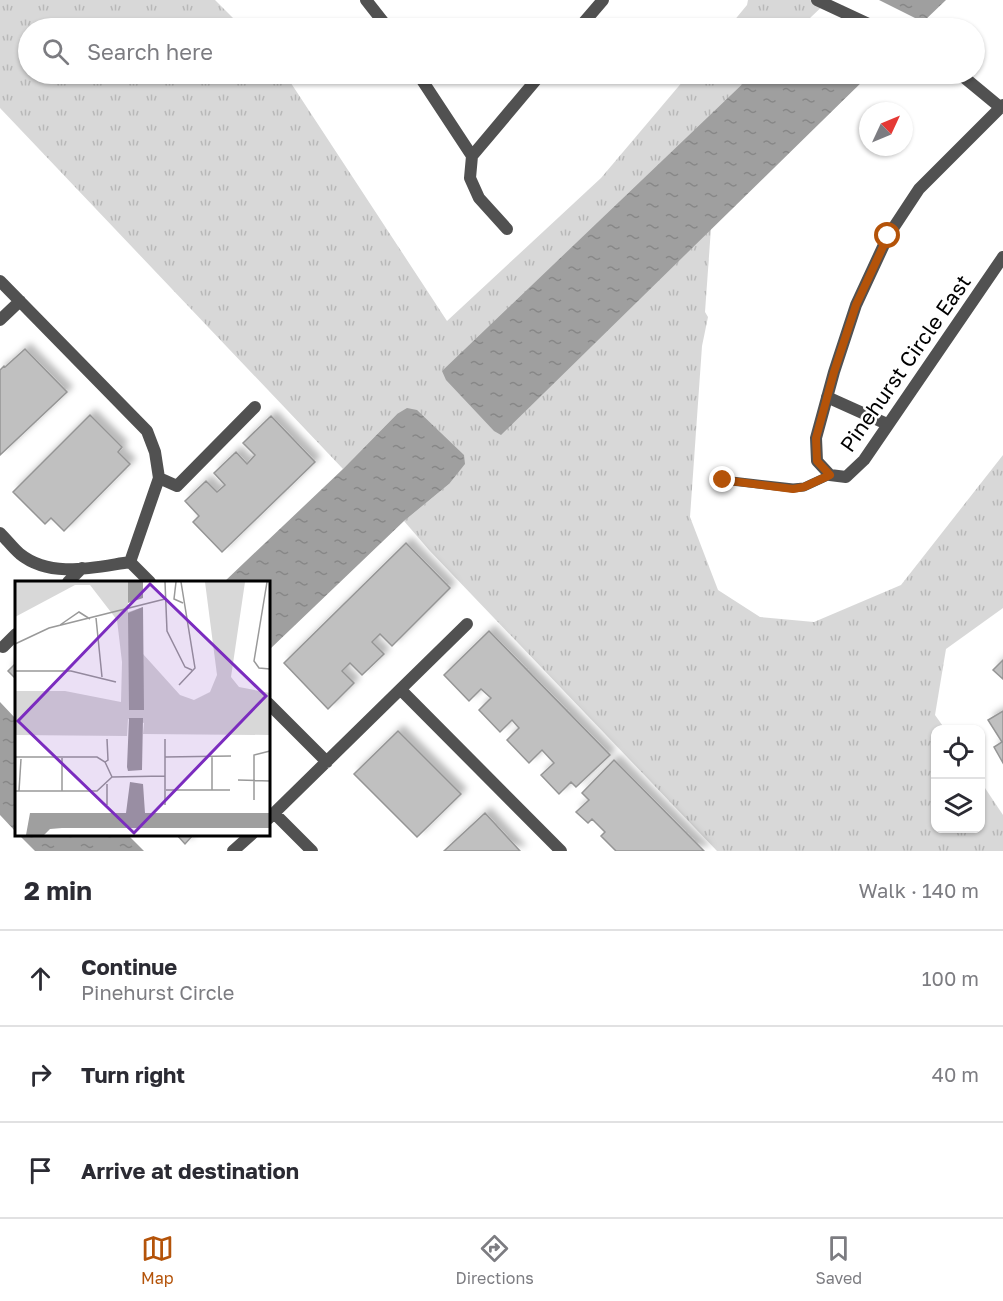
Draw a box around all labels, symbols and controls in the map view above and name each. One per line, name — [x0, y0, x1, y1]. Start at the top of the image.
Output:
search box — [18, 18, 985, 84]
icon: search — [39, 35, 72, 68]
text: Search here — [87, 38, 213, 65]
north arrow — [859, 102, 913, 156]
route start — [874, 222, 900, 248]
street label: Pinehurst Circle East — [834, 269, 976, 457]
route end — [709, 466, 735, 492]
inset map — [15, 581, 270, 836]
map controls — [931, 725, 985, 833]
button: locate — [931, 725, 985, 779]
button: layers — [931, 779, 985, 833]
text: 2 min — [24, 875, 92, 906]
text: Walk · 140 m — [859, 878, 979, 902]
text: Continue — [81, 953, 177, 980]
icon: ahead — [24, 962, 57, 995]
text: 100 m — [922, 966, 979, 990]
text: Pinehurst Circle — [81, 980, 234, 1004]
icon: right — [24, 1058, 57, 1091]
text: Turn right — [81, 1061, 185, 1088]
text: 40 m — [932, 1062, 979, 1086]
icon: arrive — [24, 1154, 57, 1187]
text: Arrive at destination — [81, 1157, 299, 1184]
tab: Map — [141, 1232, 174, 1288]
tab: Directions — [456, 1232, 534, 1288]
tab: Saved — [815, 1232, 862, 1288]

